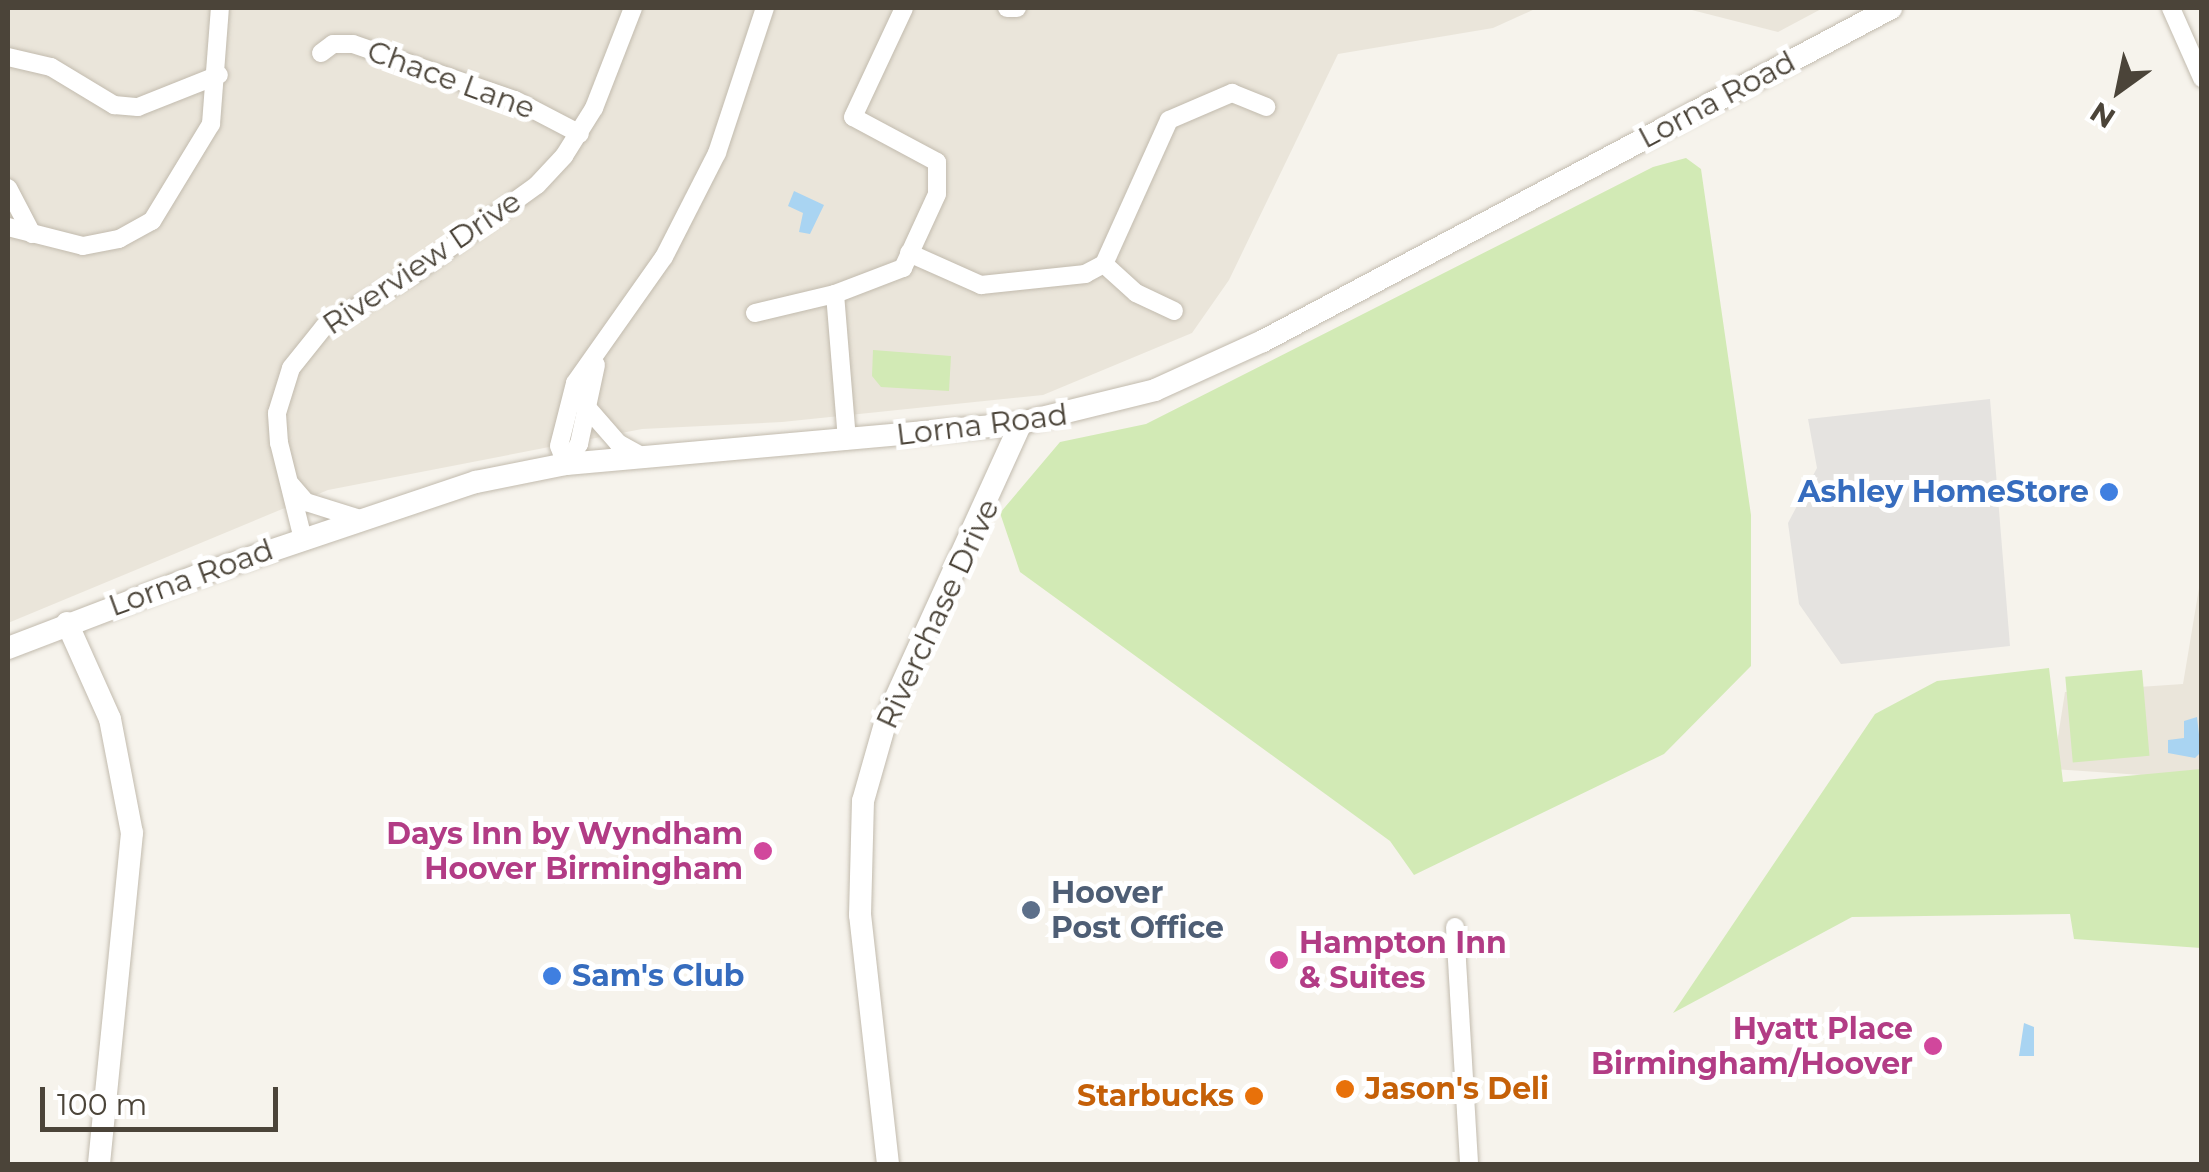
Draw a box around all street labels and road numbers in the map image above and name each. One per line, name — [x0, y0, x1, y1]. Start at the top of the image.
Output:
street label: Chace Lane — [362, 33, 540, 127]
street label: Lorna Road — [1632, 44, 1802, 156]
street label: Riverview Drive — [316, 183, 528, 343]
street label: Lorna Road — [894, 397, 1070, 453]
street label: Riverchase Drive — [869, 493, 1007, 735]
street label: Lorna Road — [104, 532, 278, 624]

